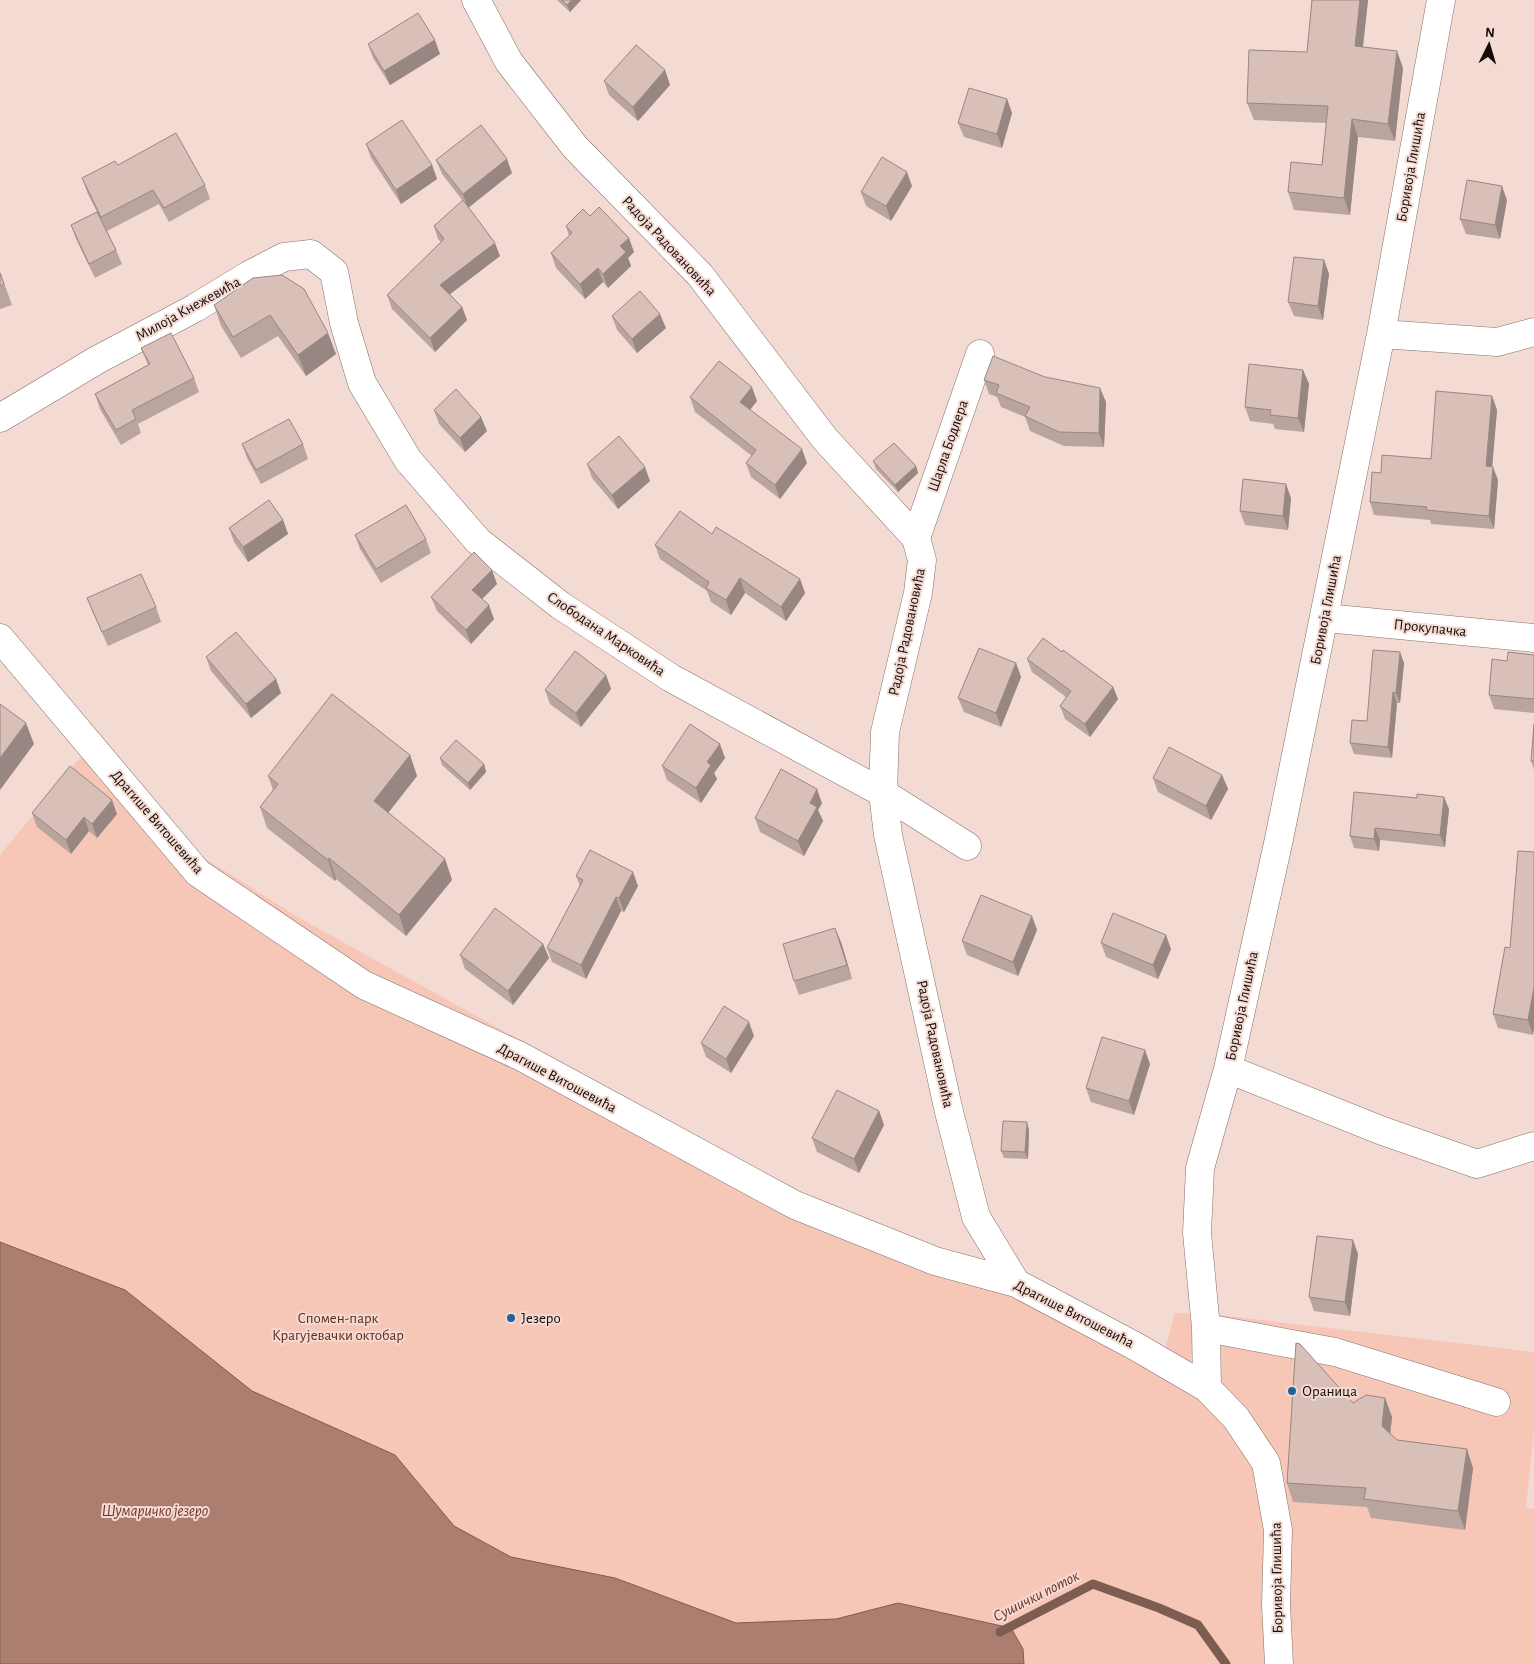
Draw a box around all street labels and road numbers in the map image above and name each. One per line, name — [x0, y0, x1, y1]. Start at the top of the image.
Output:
street label: Боривоја Глишића — [1394, 111, 1428, 223]
street label: Радоја Радовановића — [619, 193, 719, 299]
street label: Милоја Кнежевића — [133, 274, 243, 344]
street label: Шарла Бодлера — [925, 398, 971, 494]
street label: Боривоја Глишића — [1308, 554, 1344, 666]
street label: Радоја Радовановића — [886, 567, 928, 697]
street label: Слободана Марковића — [544, 589, 668, 679]
street label: Прокупачка — [1393, 617, 1467, 639]
street label: Драгише Витошевића — [108, 767, 206, 877]
street label: Боривоја Глишића — [1223, 950, 1261, 1062]
street label: Радоја Радовановића — [914, 979, 956, 1109]
street label: Драгише Витошевића — [495, 1040, 619, 1116]
street label: Драгише Витошевића — [1012, 1277, 1136, 1351]
street label: Боривоја Глишића — [1269, 1522, 1285, 1634]

